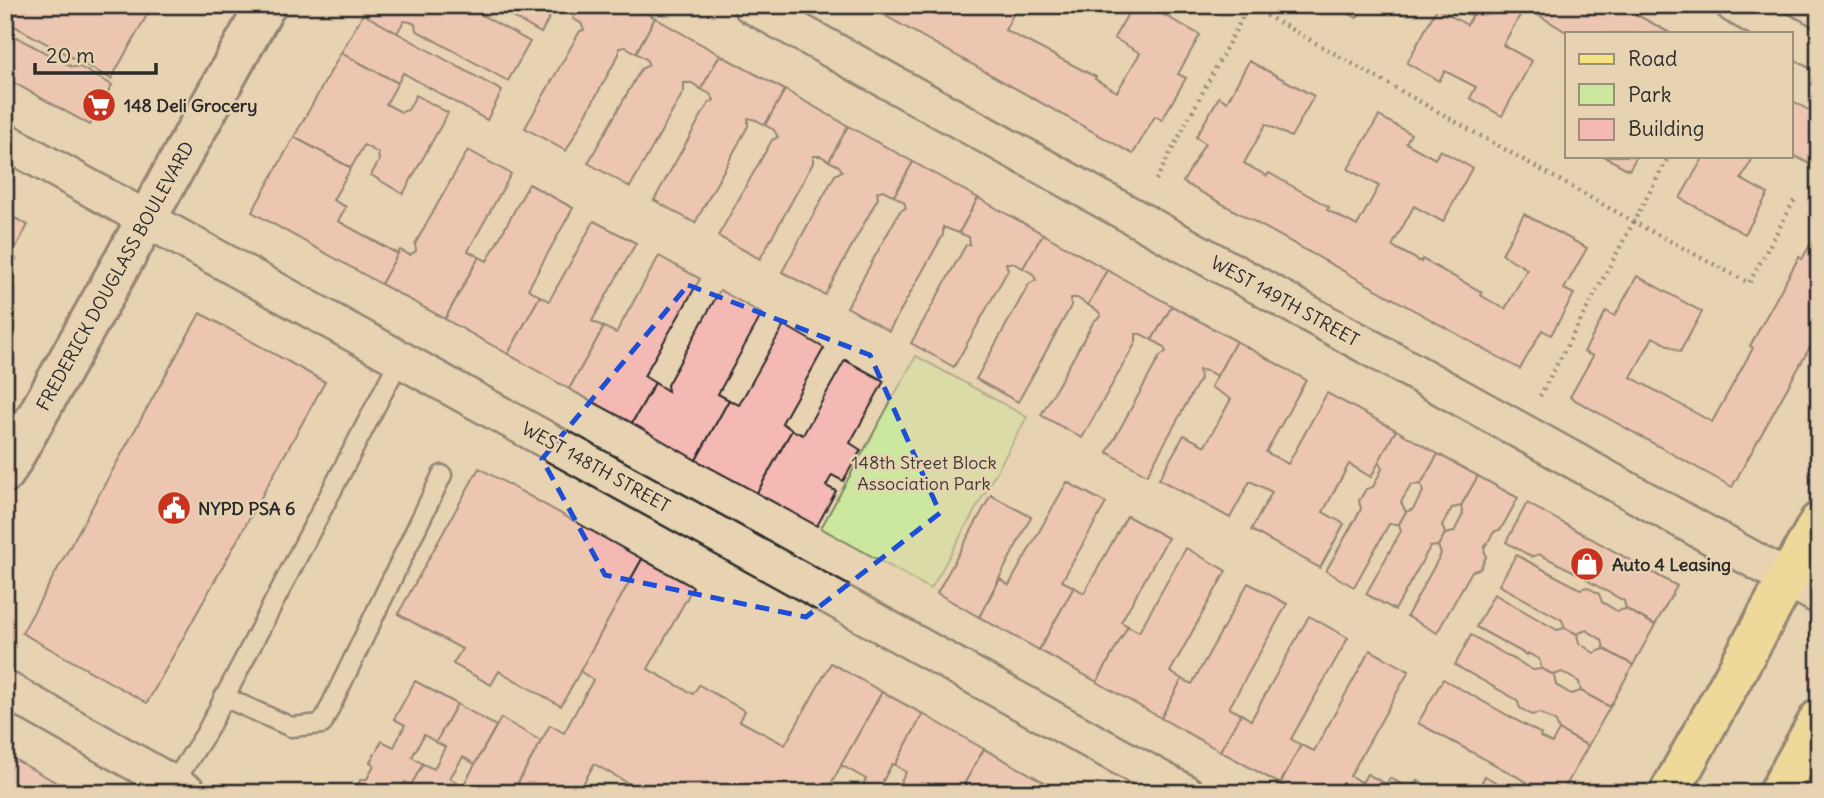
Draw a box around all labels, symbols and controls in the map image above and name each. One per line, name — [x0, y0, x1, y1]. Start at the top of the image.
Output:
scale bar — [35, 32, 156, 76]
legend — [1565, 32, 1792, 158]
text: 20 m — [46, 42, 95, 69]
text: Road — [1628, 45, 1677, 72]
text: Park — [1628, 81, 1671, 108]
supermarket icon: 148 Deli Grocery — [80, 86, 118, 124]
place label: 148 Deli Grocery — [124, 94, 257, 117]
text: Building — [1628, 115, 1704, 142]
street label: FREDERICK DOUGLASS BOULEVARD — [31, 137, 199, 415]
street label: WEST 149TH STREET — [1207, 251, 1363, 351]
street label: WEST 148TH STREET — [518, 417, 674, 517]
park label: 148th Street Block Association Park — [851, 451, 997, 495]
public building icon: NYPD PSA 6 — [155, 489, 193, 527]
place label: NYPD PSA 6 — [198, 497, 295, 520]
shop icon: Auto 4 Leasing — [1568, 545, 1606, 583]
place label: Auto 4 Leasing — [1612, 553, 1731, 576]

